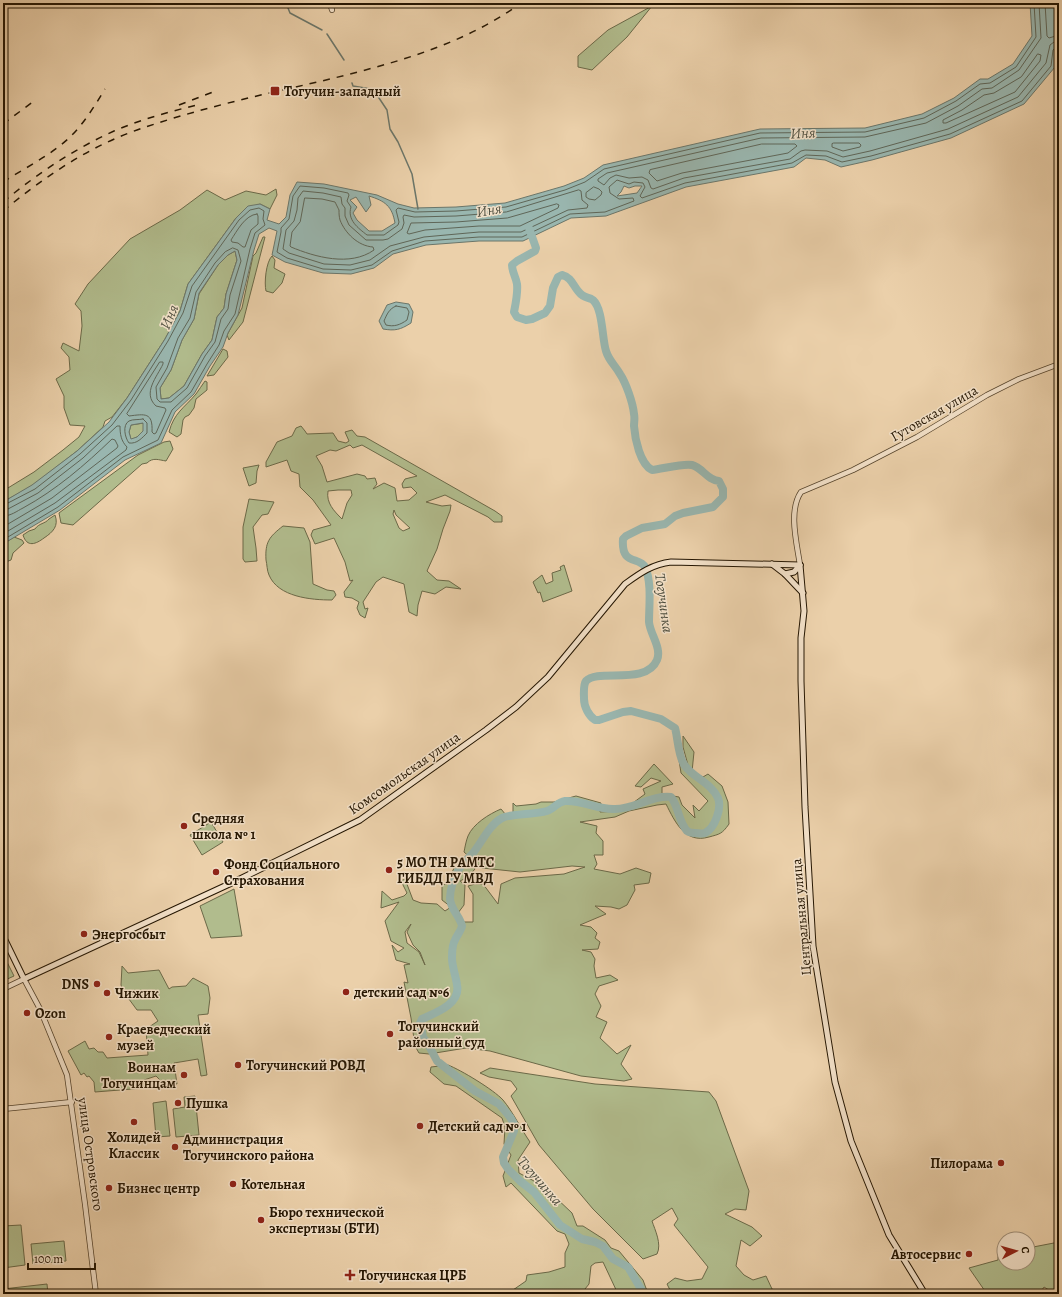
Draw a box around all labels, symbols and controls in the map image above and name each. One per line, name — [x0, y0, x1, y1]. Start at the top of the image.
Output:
place label: Тогучин-западный — [284, 82, 401, 101]
marker: Тогучин-западный — [269, 85, 281, 97]
water label: Иня — [790, 123, 816, 143]
water label: Иня — [475, 198, 503, 222]
water label: Иня — [155, 301, 183, 333]
street label: Гутовская улица — [887, 380, 982, 446]
water label: Тогучинка — [650, 572, 678, 634]
street label: Комсомольская улица — [345, 727, 464, 819]
place label: Средняя школа № 1 — [192, 809, 255, 844]
marker: Средняя школа № 1 — [179, 821, 189, 831]
place label: 5 МО ТН РАМТС ГИБДД ГУ МВД — [397, 853, 495, 888]
place label: Фонд Социального Страхования — [224, 855, 340, 890]
street label: Центральная улица — [787, 857, 816, 976]
marker: 5 МО ТН РАМТС ГИБДД ГУ МВД — [384, 865, 394, 875]
marker: Фонд Социального Страхования — [211, 867, 221, 877]
place label: Энергосбыт — [92, 925, 166, 944]
marker: Энергосбыт — [79, 929, 89, 939]
place label: DNS — [62, 975, 89, 994]
marker: DNS — [92, 979, 102, 989]
place label: детский сад №6 — [353, 983, 450, 1002]
place label: Чижик — [115, 984, 159, 1003]
marker: детский сад №6 — [341, 987, 351, 997]
marker: Чижик — [102, 988, 112, 998]
place label: Ozon — [35, 1004, 66, 1023]
marker: Ozon — [22, 1008, 32, 1018]
place label: Тогучинский районный суд — [398, 1017, 485, 1052]
place label: Краеведческий музей — [117, 1020, 211, 1055]
marker: Тогучинский районный суд — [385, 1029, 395, 1039]
marker: Краеведческий музей — [104, 1032, 114, 1042]
place label: Тогучинский РОВД — [246, 1056, 366, 1075]
place label: Воинам Тогучинцам — [101, 1058, 177, 1093]
marker: Тогучинский РОВД — [233, 1060, 243, 1070]
marker: Воинам Тогучинцам — [179, 1070, 189, 1080]
place label: Пушка — [186, 1094, 228, 1113]
street label: улица Островского — [73, 1095, 108, 1212]
marker: Пушка — [173, 1098, 183, 1108]
marker: Холидей Классик — [129, 1117, 139, 1127]
place label: Детский сад № 1 — [428, 1117, 526, 1136]
marker: Детский сад № 1 — [415, 1121, 425, 1131]
place label: Холидей Классик — [107, 1128, 161, 1163]
place label: Администрация Тогучинского района — [182, 1130, 315, 1165]
marker: Администрация Тогучинского района — [170, 1142, 180, 1152]
water label: Тогучинка — [513, 1152, 567, 1210]
place label: Пилорама — [930, 1154, 993, 1173]
marker: Пилорама — [996, 1158, 1006, 1168]
place label: Котельная — [241, 1175, 305, 1194]
place label: Бизнес центр — [117, 1179, 200, 1198]
marker: Котельная — [228, 1179, 238, 1189]
marker: Бизнес центр — [104, 1183, 114, 1193]
place label: Бюро технической экспертизы (БТИ) — [269, 1203, 384, 1238]
marker: Бюро технической экспертизы (БТИ) — [256, 1215, 266, 1225]
north arrow — [996, 1231, 1036, 1271]
scale bar — [28, 1245, 95, 1271]
place label: Автосервис — [890, 1245, 961, 1264]
text: С — [1018, 1246, 1033, 1254]
marker: Автосервис — [964, 1249, 974, 1259]
text: 100 m — [34, 1251, 63, 1267]
place label: Тогучинская ЦРБ — [359, 1266, 467, 1285]
marker: Тогучинская ЦРБ — [344, 1269, 356, 1281]

